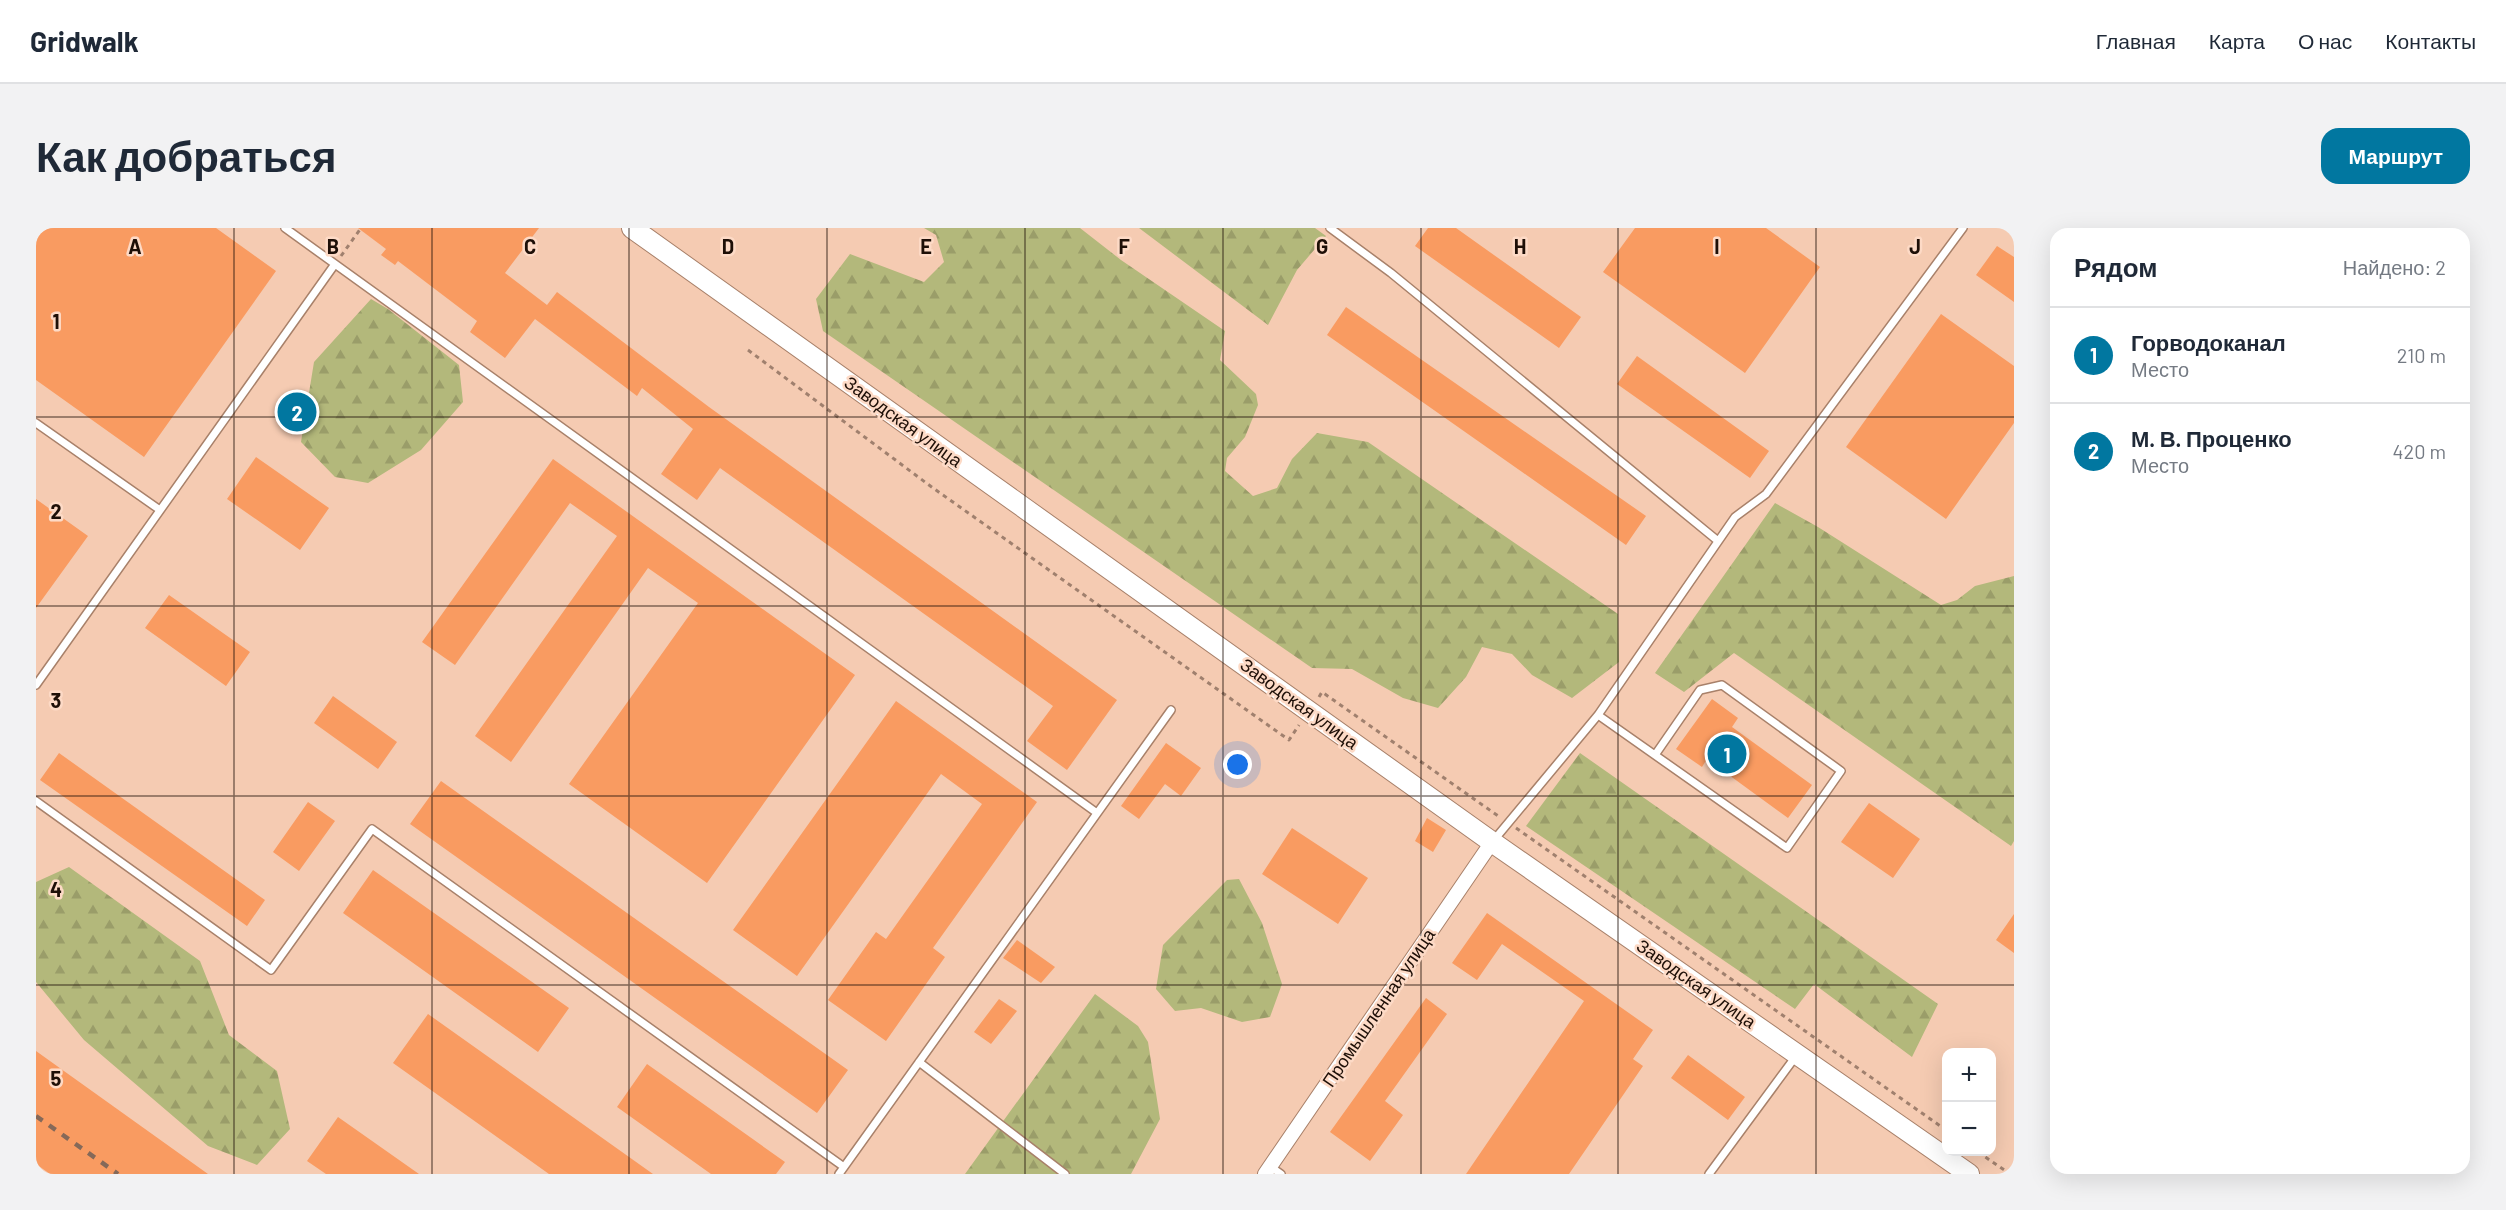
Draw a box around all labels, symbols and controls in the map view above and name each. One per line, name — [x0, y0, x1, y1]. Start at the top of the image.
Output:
text: Gridwalk — [30, 24, 139, 58]
text: Главная — [2096, 28, 2176, 53]
text: Карта — [2209, 28, 2265, 53]
text: О нас — [2298, 28, 2352, 53]
text: Контакты — [2385, 28, 2476, 53]
button: Маршрут — [2321, 128, 2470, 184]
text: Как добраться — [36, 130, 336, 180]
text: A — [128, 234, 142, 258]
text: B — [327, 234, 339, 258]
text: C — [524, 234, 536, 258]
text: D — [722, 234, 734, 258]
text: E — [920, 234, 932, 258]
text: F — [1118, 234, 1130, 258]
text: G — [1316, 234, 1328, 258]
text: H — [1514, 234, 1526, 258]
text: I — [1714, 234, 1720, 258]
text: J — [1909, 234, 1921, 258]
text: Рядом — [2074, 251, 2157, 282]
text: Найдено: 2 — [2343, 255, 2446, 279]
text: 1 — [52, 309, 60, 333]
text: Горводоканал — [2131, 329, 2286, 355]
text: 1 — [2090, 343, 2097, 367]
text: 210 m — [2397, 343, 2446, 367]
text: Место — [2131, 357, 2189, 381]
street label: Заводская улица — [840, 371, 968, 472]
pin: 2 — [278, 390, 316, 435]
text: М. В. Проценко — [2131, 425, 2292, 451]
text: 2 — [2088, 439, 2099, 463]
text: 420 m — [2392, 439, 2446, 463]
text: Место — [2131, 453, 2189, 477]
text: 2 — [50, 499, 62, 523]
street label: Заводская улица — [1236, 653, 1364, 754]
text: 3 — [51, 688, 61, 712]
pin: 1 — [1708, 732, 1746, 776]
your location — [1223, 750, 1252, 779]
text: 4 — [50, 877, 62, 901]
street label: Промышленная улица — [1317, 923, 1440, 1091]
street label: Заводская улица — [1633, 934, 1761, 1033]
map controls — [1942, 1048, 1996, 1156]
button: + — [1942, 1048, 1996, 1102]
text: 5 — [51, 1066, 62, 1090]
button: − — [1942, 1102, 1996, 1156]

